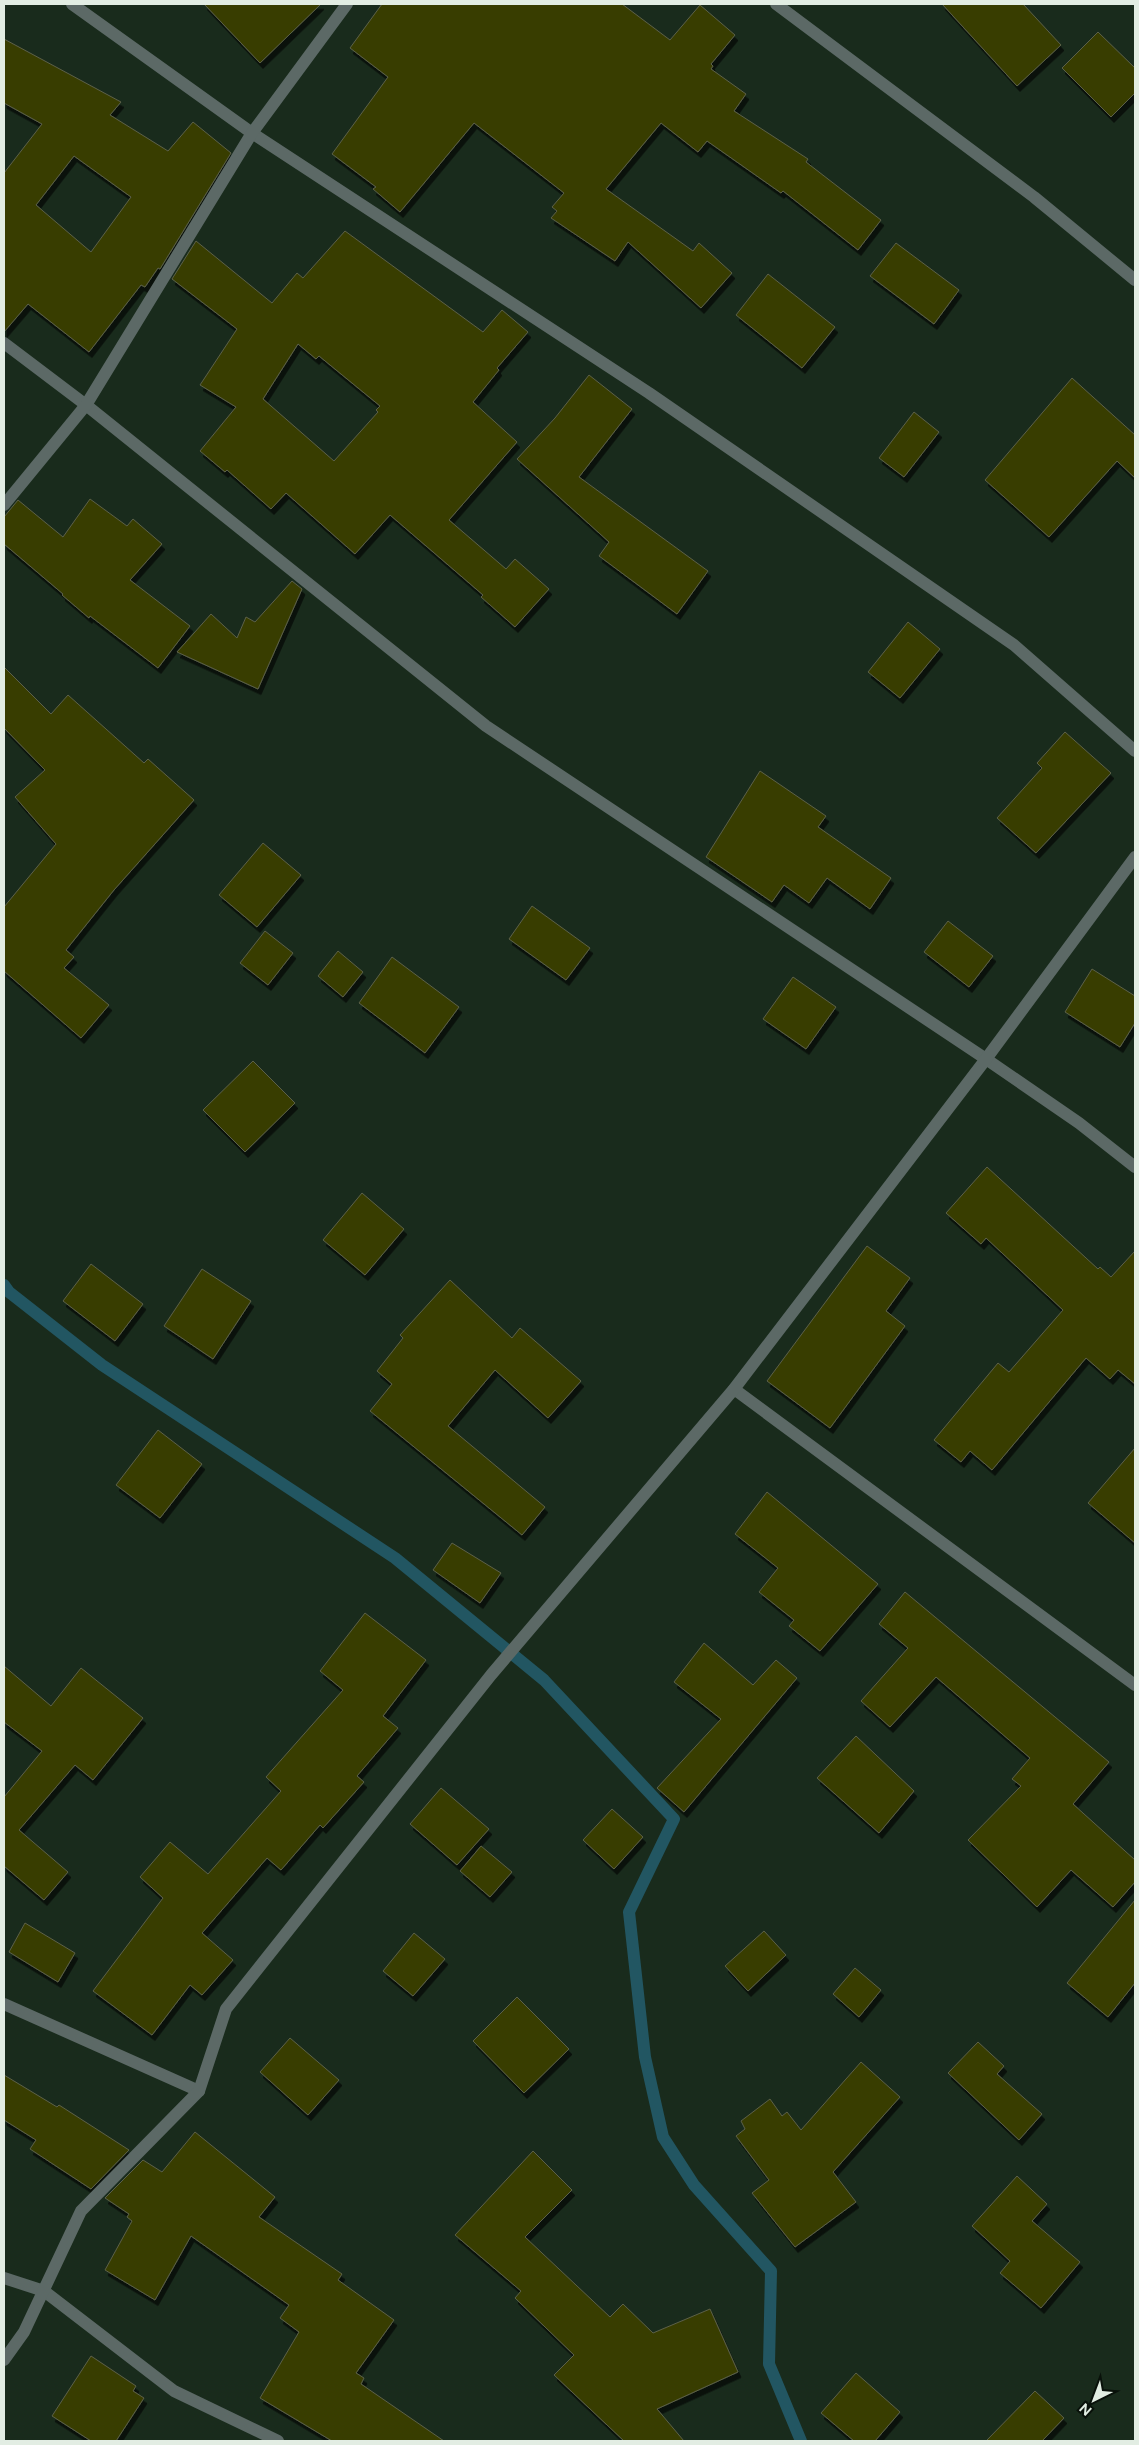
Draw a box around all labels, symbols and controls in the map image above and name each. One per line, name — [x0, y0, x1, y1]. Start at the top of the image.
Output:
north arrow — [1069, 2375, 1119, 2425]
text: N — [1076, 2399, 1095, 2419]

